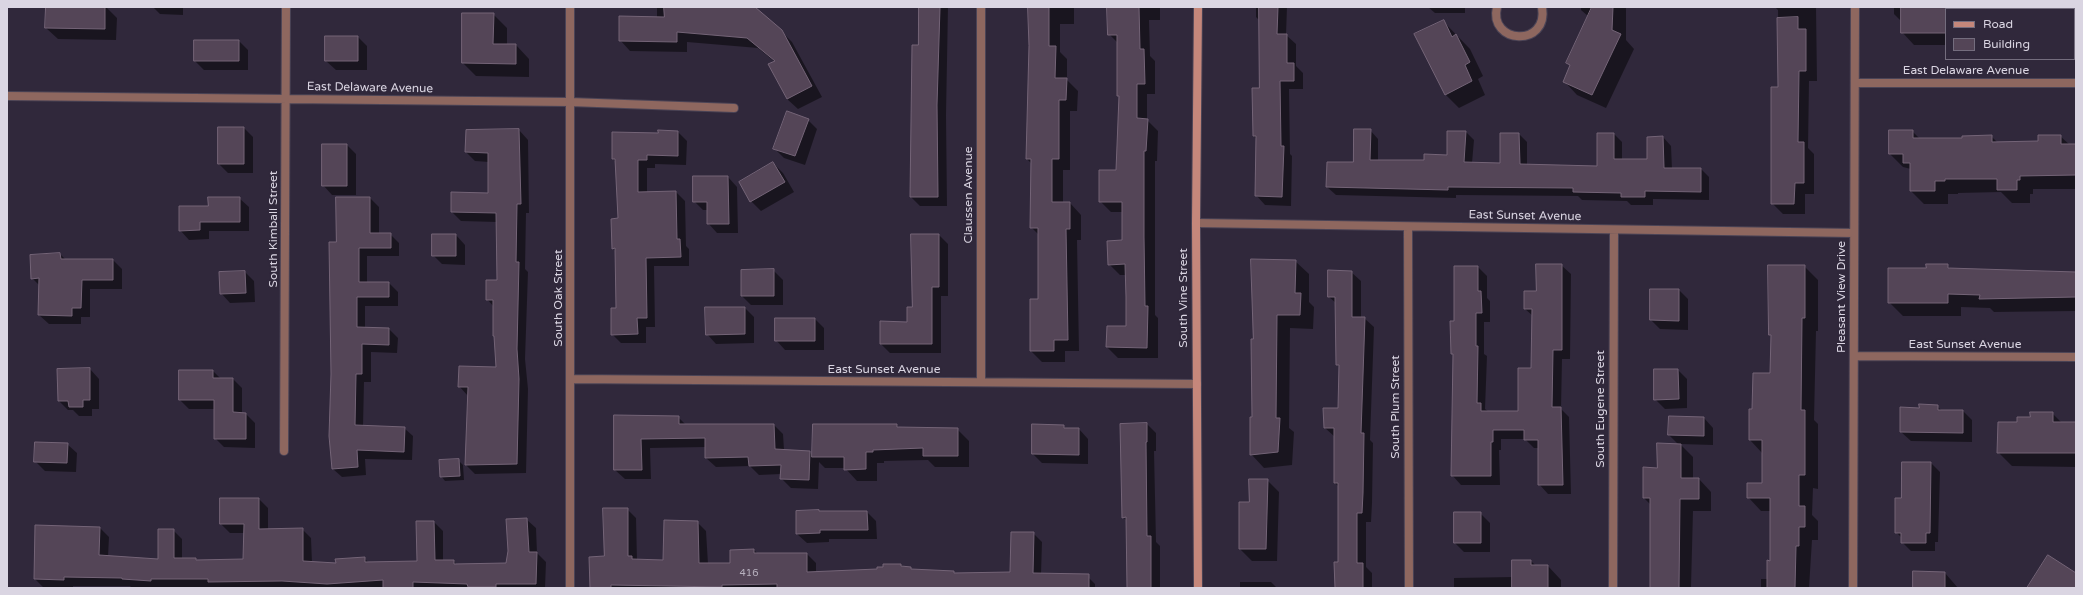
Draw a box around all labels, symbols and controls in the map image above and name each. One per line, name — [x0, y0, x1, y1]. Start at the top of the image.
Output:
legend — [1945, 8, 2075, 60]
text: Road — [1983, 17, 2013, 31]
text: Building — [1983, 37, 2030, 51]
street label: East Delaware Avenue — [1903, 64, 2029, 78]
street label: East Delaware Avenue — [307, 80, 433, 96]
street label: Claussen Avenue — [962, 146, 976, 244]
street label: South Kimball Street — [267, 171, 281, 287]
street label: East Sunset Avenue — [1468, 208, 1582, 224]
street label: Pleasant View Drive — [1835, 241, 1849, 353]
street label: South Vine Street — [1177, 248, 1191, 348]
street label: South Oak Street — [552, 249, 566, 347]
street label: East Sunset Avenue — [1909, 338, 2021, 352]
street label: South Eugene Street — [1594, 350, 1608, 468]
street label: South Plum Street — [1389, 355, 1403, 459]
street label: East Sunset Avenue — [828, 363, 940, 377]
house number: 416 — [740, 567, 758, 579]

